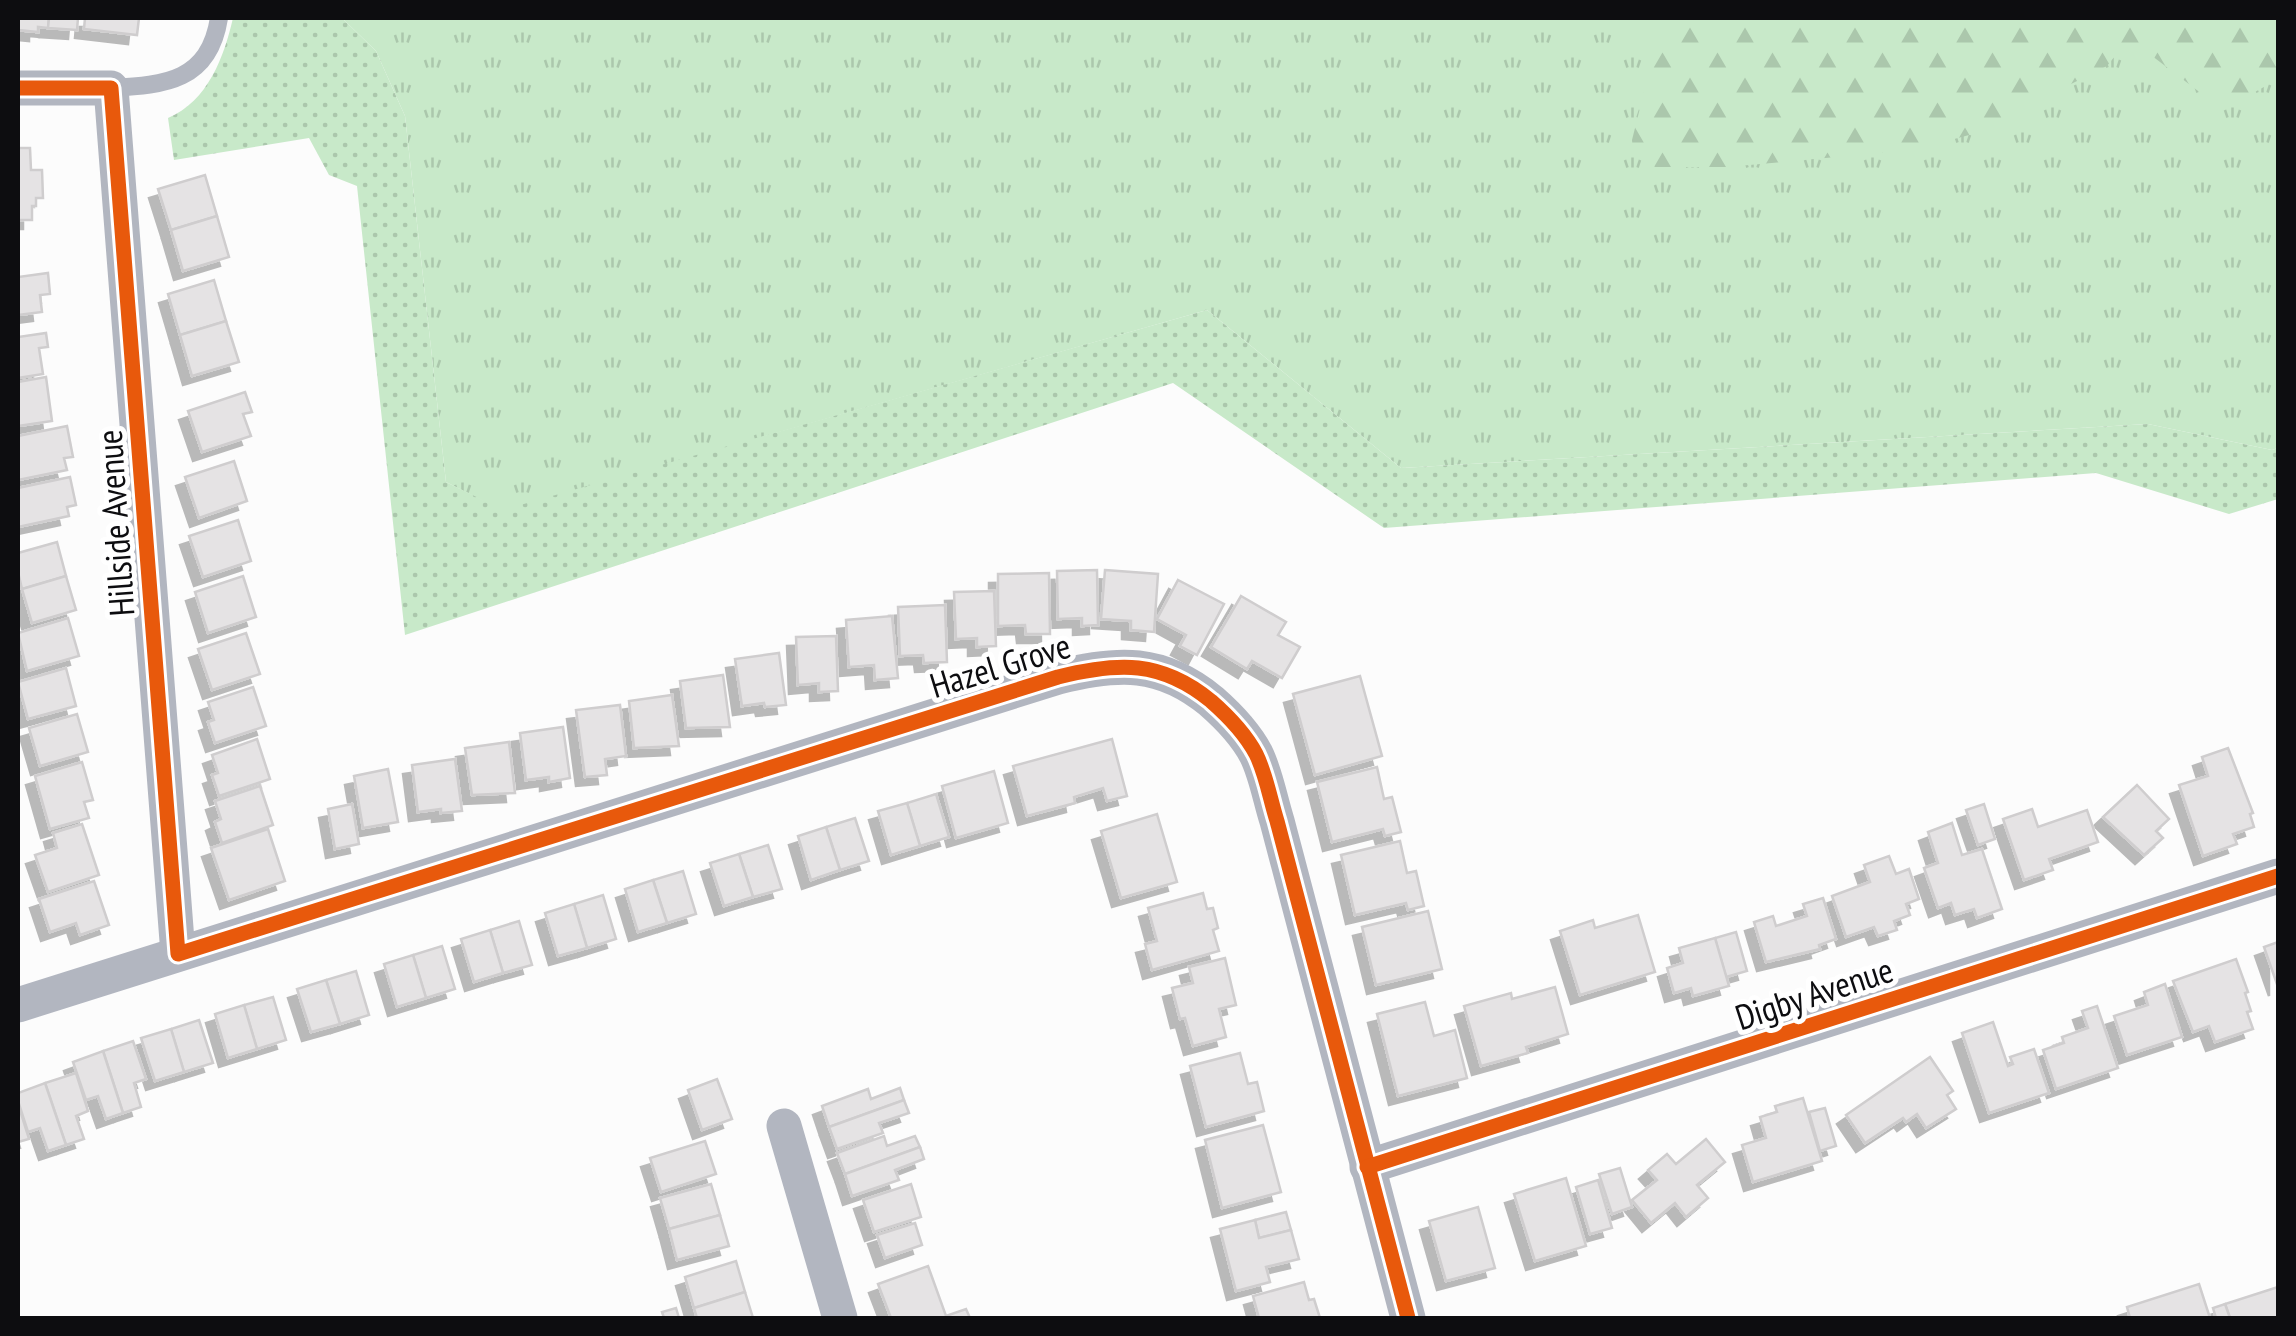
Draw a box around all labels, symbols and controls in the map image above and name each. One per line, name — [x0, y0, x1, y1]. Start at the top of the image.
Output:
street label: Hillside Avenue — [86, 428, 144, 618]
street label: Hazel Grove — [924, 622, 1076, 708]
street label: Digby Avenue — [1729, 946, 1899, 1040]

